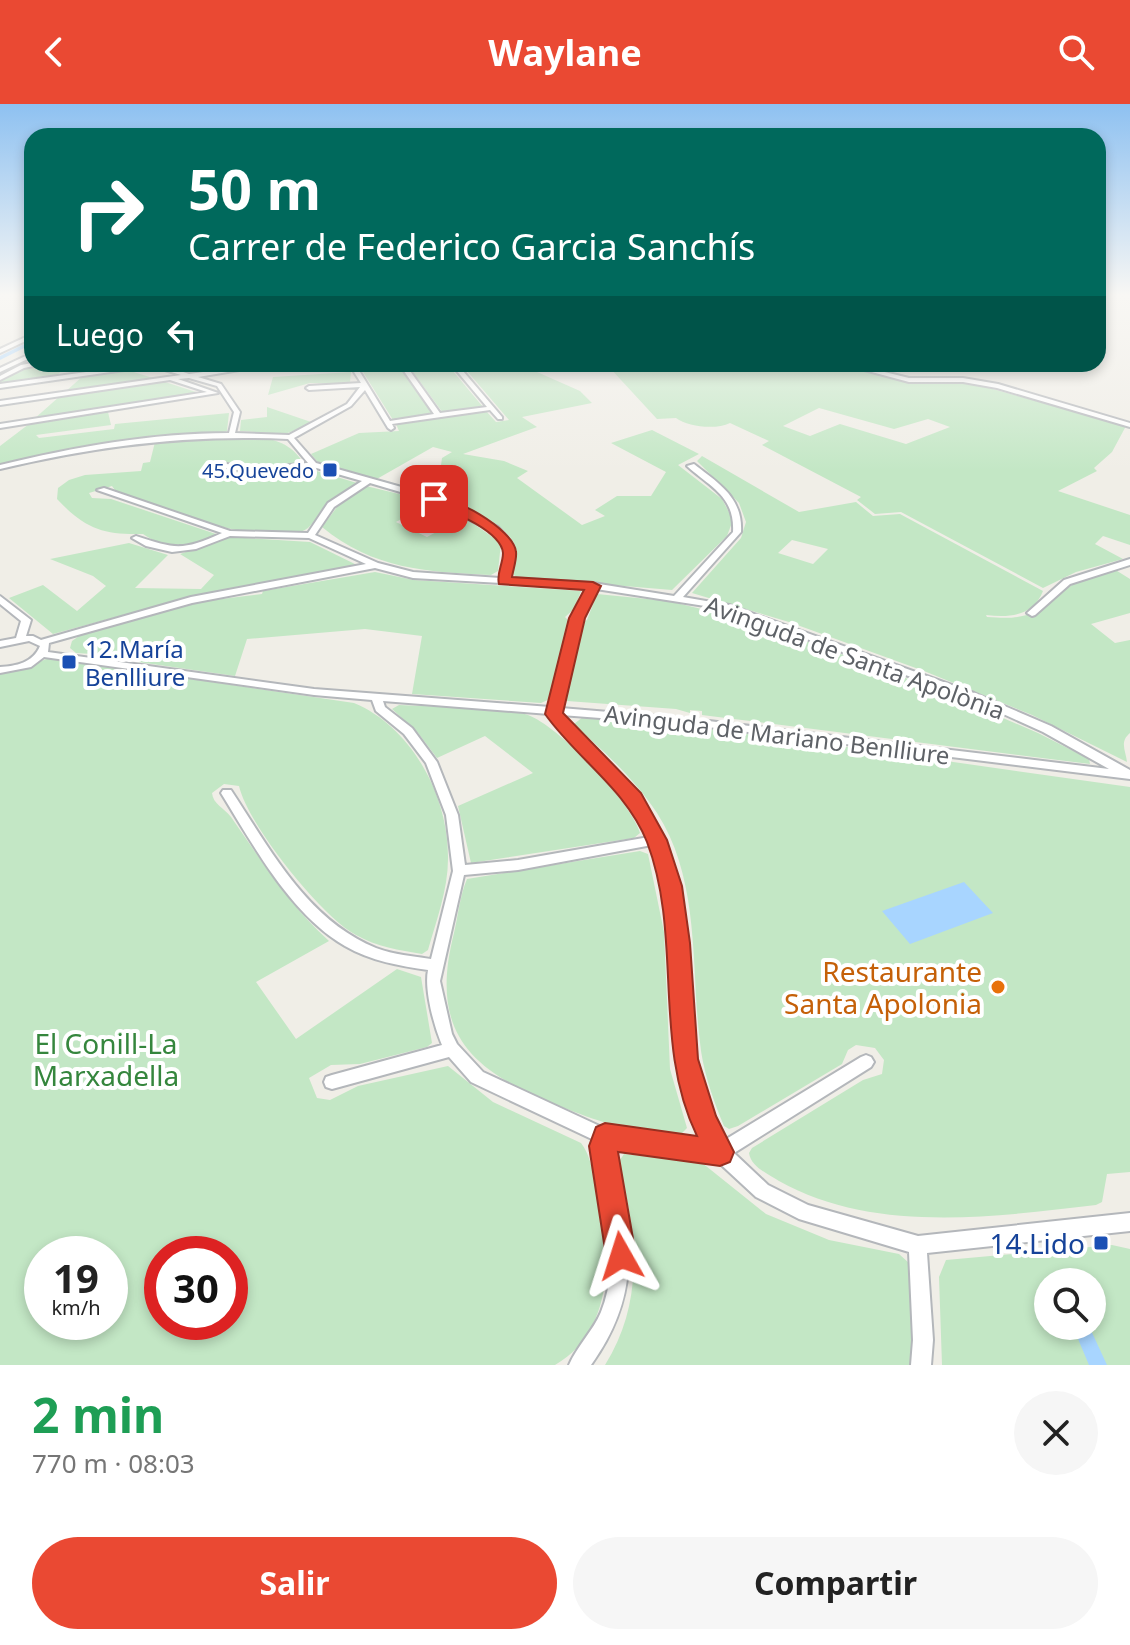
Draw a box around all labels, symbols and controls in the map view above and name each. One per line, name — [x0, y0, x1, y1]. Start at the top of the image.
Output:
text: Waylane — [488, 28, 642, 77]
icon: back — [32, 30, 76, 74]
icon: search — [1054, 30, 1098, 74]
text: 50 m — [188, 150, 321, 226]
icon: right — [56, 160, 160, 264]
text: Carrer de Federico Garcia Sanchís — [188, 222, 755, 271]
icon: left — [160, 312, 204, 356]
text: Luego — [56, 314, 144, 355]
place label: 45.Quevedo — [202, 457, 314, 484]
marker: 45.Quevedo — [321, 461, 339, 479]
pin — [400, 465, 468, 533]
icon: arrive — [412, 477, 456, 521]
street label: Avinguda de Santa Apolònia — [701, 587, 1009, 727]
place label: 12.María Benlliure — [85, 632, 185, 693]
marker: 12.María Benlliure — [60, 653, 78, 671]
street label: Avinguda de Mariano Benlliure — [602, 696, 952, 772]
place label: Restaurante Santa Apolonia — [784, 952, 982, 1022]
marker: Restaurante Santa Apolonia — [989, 978, 1007, 996]
park label: El Conill-La Marxadella — [33, 1024, 179, 1094]
position arrow — [579, 1214, 663, 1298]
place label: 14.Lido — [989, 1224, 1085, 1262]
marker: 14.Lido — [1092, 1234, 1110, 1252]
speed limit sign: 30 — [144, 1236, 248, 1340]
text: 19 — [53, 1250, 99, 1305]
map controls — [1034, 1268, 1106, 1340]
button: search — [1034, 1268, 1106, 1340]
text: km/h — [51, 1294, 101, 1321]
text: 2 min — [32, 1382, 164, 1447]
button: close — [1014, 1391, 1098, 1475]
text: 770 m · 08:03 — [32, 1445, 195, 1481]
button: Salir — [32, 1537, 557, 1629]
button: Compartir — [573, 1537, 1098, 1629]

